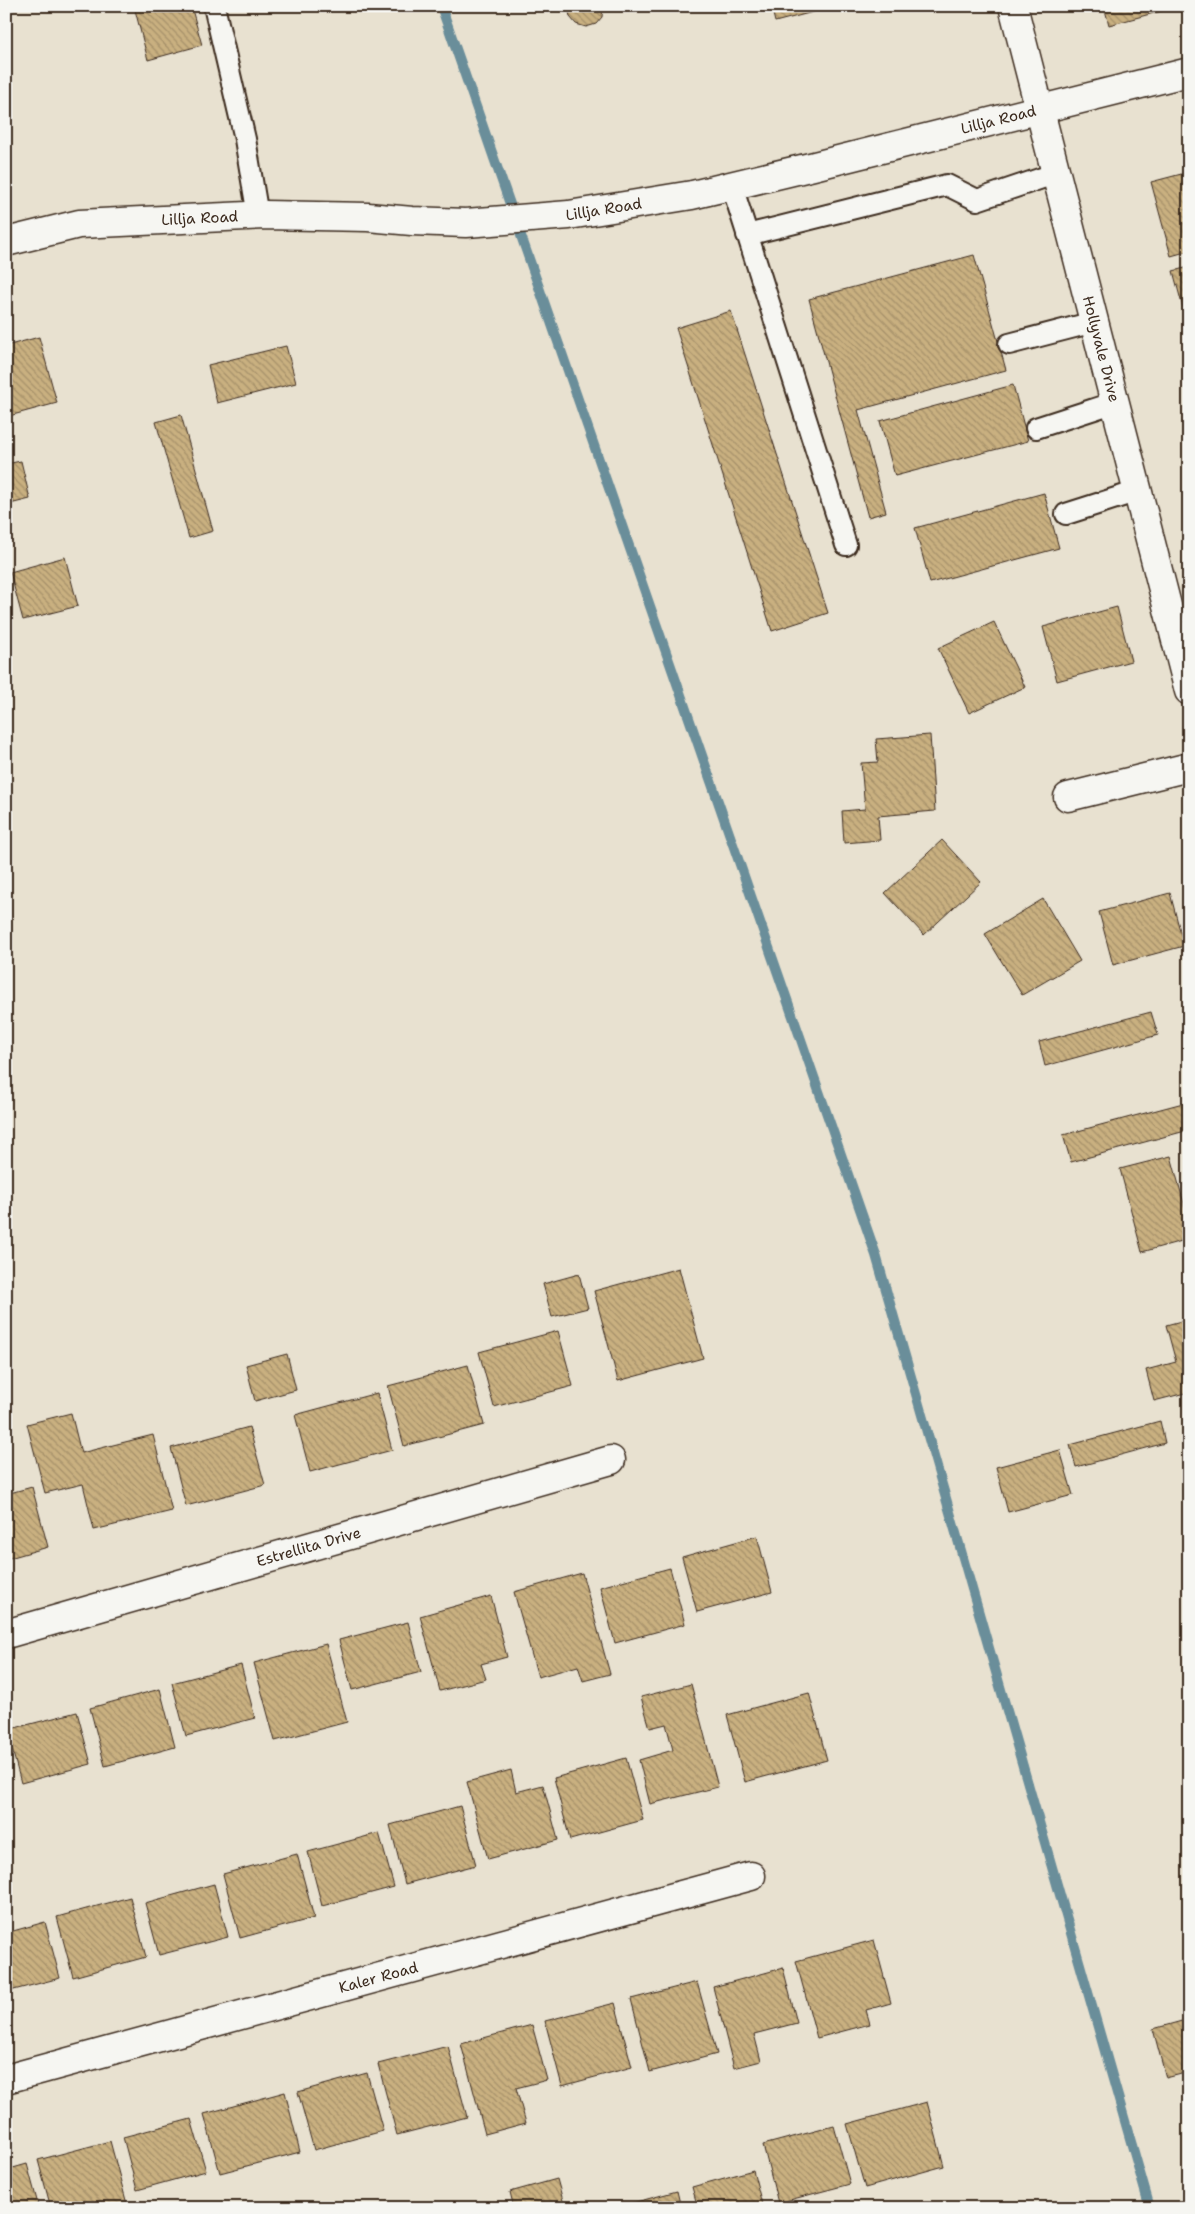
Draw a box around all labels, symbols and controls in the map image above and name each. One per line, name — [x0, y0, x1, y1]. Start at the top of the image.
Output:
street label: Lillja Road — [959, 101, 1039, 139]
street label: Lillja Road — [564, 193, 644, 225]
street label: Lillja Road — [161, 206, 239, 230]
street label: Hollyvale Drive — [1078, 294, 1124, 404]
street label: Estrellita Drive — [254, 1522, 363, 1571]
street label: Kaler Road — [337, 1957, 421, 1998]

